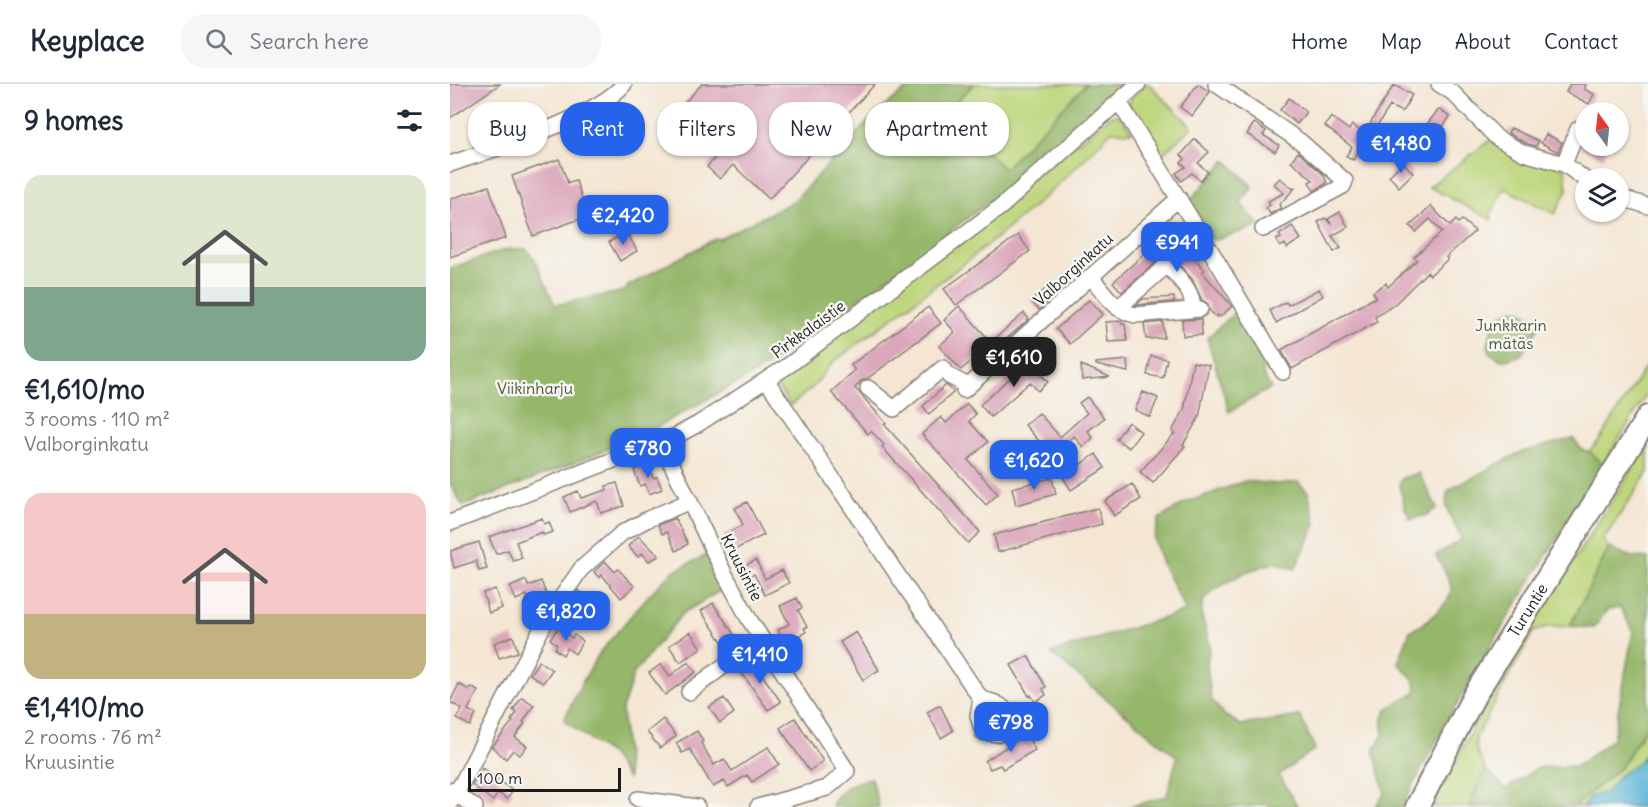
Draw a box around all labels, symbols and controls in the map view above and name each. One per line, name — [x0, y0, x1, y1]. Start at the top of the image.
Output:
search box — [181, 14, 601, 68]
text: Keyplace — [30, 23, 145, 59]
icon: search — [202, 25, 235, 58]
text: Search here — [250, 27, 369, 55]
text: Home — [1291, 28, 1348, 55]
text: Map — [1381, 28, 1422, 55]
text: About — [1455, 28, 1511, 55]
text: Contact — [1544, 28, 1618, 55]
chip: Buy — [468, 102, 548, 156]
chip: Rent — [560, 102, 645, 156]
chip: Filters — [657, 102, 757, 156]
chip: New — [769, 102, 853, 156]
chip: Apartment — [865, 102, 1009, 156]
north arrow — [1575, 102, 1629, 156]
map controls — [1575, 102, 1629, 222]
text: 9 homes — [24, 104, 123, 137]
icon: filters — [393, 104, 426, 137]
pin: €1,480 — [1352, 123, 1450, 174]
text: €1,480 — [1371, 130, 1431, 155]
button: layers — [1575, 168, 1629, 222]
pin: €2,420 — [574, 195, 672, 246]
text: €2,420 — [591, 202, 655, 227]
icon: home — [171, 214, 279, 322]
pin: €941 — [1141, 222, 1213, 273]
street label: Valborginkatu — [1029, 228, 1117, 310]
text: €941 — [1155, 229, 1199, 254]
street label: Pirkkalaistie — [767, 296, 849, 362]
park label: Junkkarin mätäs — [1475, 315, 1547, 353]
pin: €1,610 — [965, 337, 1063, 388]
text: €1,610 — [985, 344, 1043, 369]
text: €1,610/mo — [24, 373, 145, 406]
park label: Viikinharju — [497, 378, 573, 398]
text: 3 rooms · 110 m² — [24, 406, 170, 431]
pin: €780 — [612, 428, 684, 479]
text: Valborginkatu — [24, 431, 149, 456]
text: €780 — [624, 435, 672, 460]
pin: €1,620 — [985, 440, 1083, 491]
text: €1,620 — [1004, 447, 1064, 472]
street label: Kruusintie — [717, 530, 767, 604]
icon: home — [171, 532, 279, 640]
street label: Turuntie — [1503, 580, 1552, 641]
pin: €1,820 — [517, 591, 615, 642]
text: €1,820 — [536, 598, 596, 623]
pin: €1,410 — [711, 634, 809, 685]
text: €1,410 — [732, 641, 788, 666]
text: €1,410/mo — [24, 691, 144, 724]
pin: €798 — [975, 702, 1047, 753]
text: €798 — [988, 709, 1034, 734]
text: 2 rooms · 76 m² — [24, 724, 162, 749]
text: Kruusintie — [24, 749, 115, 774]
scale bar — [468, 765, 621, 792]
text: 100 m — [477, 768, 522, 788]

